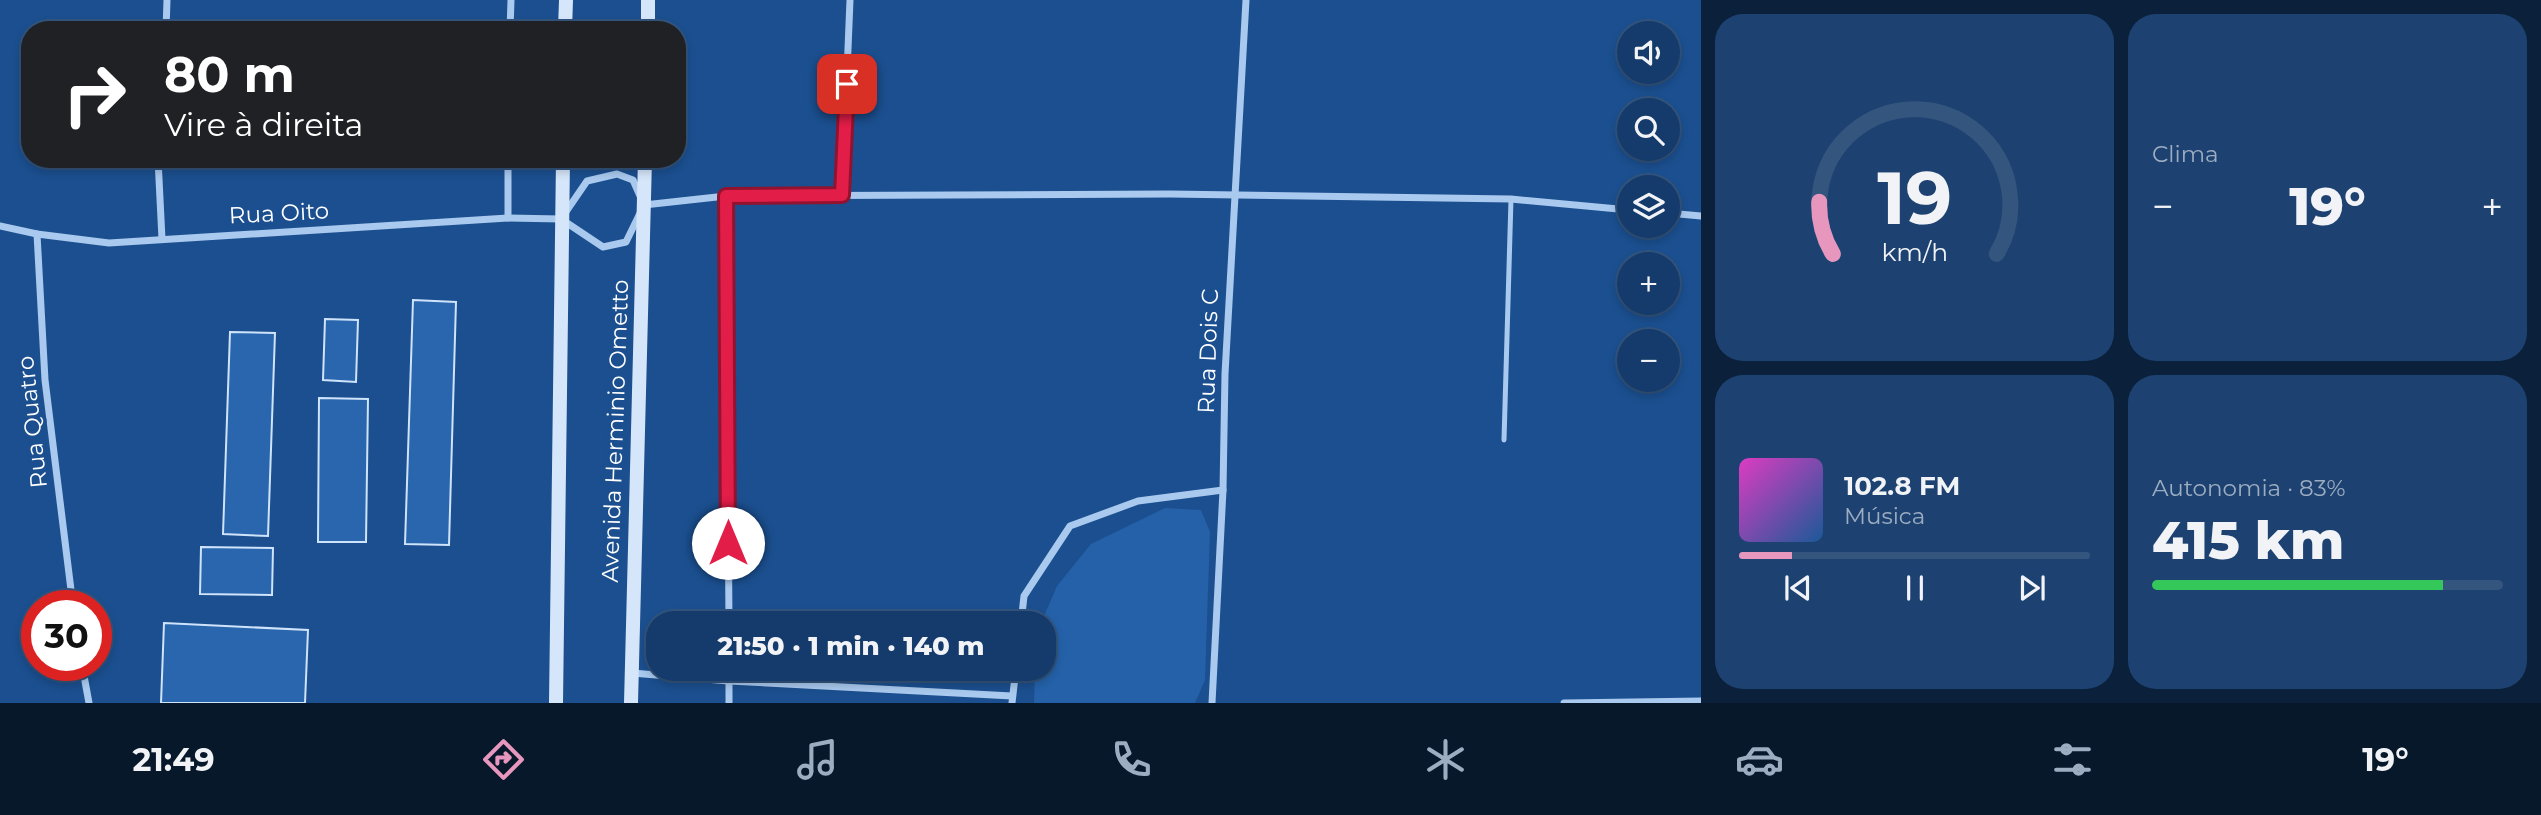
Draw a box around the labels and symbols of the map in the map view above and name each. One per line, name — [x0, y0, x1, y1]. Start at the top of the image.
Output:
pin — [817, 54, 877, 114]
street label: Rua Oito — [228, 196, 330, 230]
street label: Avenida Herminio Ometto — [596, 279, 634, 583]
street label: Rua Dois C — [1192, 288, 1224, 414]
street label: Rua Quatro — [11, 355, 53, 489]
position arrow — [691, 506, 765, 580]
speed limit sign: 30 — [21, 590, 112, 681]

